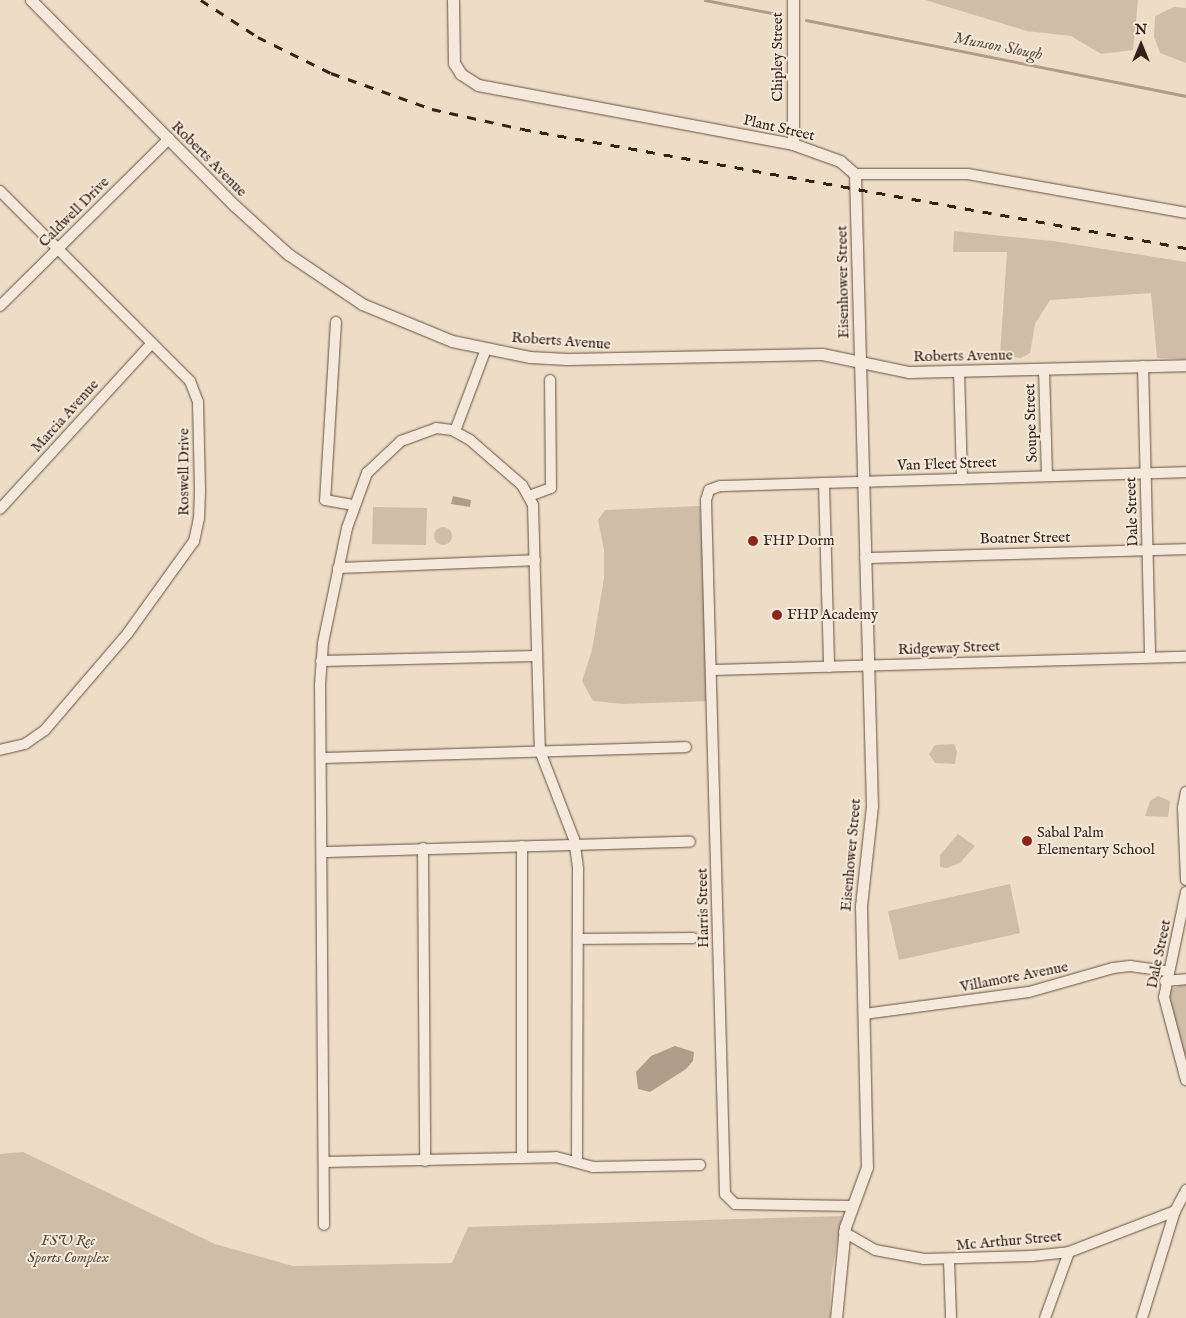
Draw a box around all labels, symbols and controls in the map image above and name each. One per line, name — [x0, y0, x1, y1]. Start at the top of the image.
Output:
street label: Chipley Street — [769, 12, 787, 102]
north arrow — [1116, 20, 1166, 70]
text: N — [1135, 21, 1147, 39]
water label: Munson Slough — [952, 29, 1044, 65]
street label: Plant Street — [741, 111, 817, 145]
street label: Roberts Avenue — [168, 118, 250, 200]
street label: Caldwell Drive — [35, 173, 113, 251]
street label: Eisenhower Street — [833, 225, 853, 339]
street label: Roberts Avenue — [511, 329, 611, 353]
street label: Roberts Avenue — [913, 346, 1013, 366]
street label: Marcia Avenue — [27, 376, 103, 456]
street label: Soupe Street — [1021, 383, 1041, 463]
street label: Roswell Drive — [175, 428, 193, 516]
street label: Van Fleet Street — [897, 453, 997, 475]
street label: Dale Street — [1122, 477, 1142, 547]
street label: Boatner Street — [980, 528, 1070, 548]
place label: FHP Dorm — [763, 532, 835, 550]
marker: FHP Dorm — [747, 535, 759, 547]
place label: FHP Academy — [787, 606, 878, 624]
marker: FHP Academy — [771, 609, 783, 621]
street label: Ridgeway Street — [898, 637, 1000, 659]
street label: Eisenhower Street — [837, 798, 865, 912]
place label: Sabal Palm Elementary School — [1037, 823, 1155, 858]
marker: Sabal Palm Elementary School — [1021, 835, 1033, 847]
street label: Harris Street — [693, 868, 713, 948]
street label: Dale Street — [1143, 918, 1175, 990]
street label: Villamore Avenue — [958, 958, 1070, 996]
street label: Mc Arthur Street — [955, 1227, 1063, 1255]
park label: FSU Rec Sports Complex — [27, 1231, 109, 1266]

